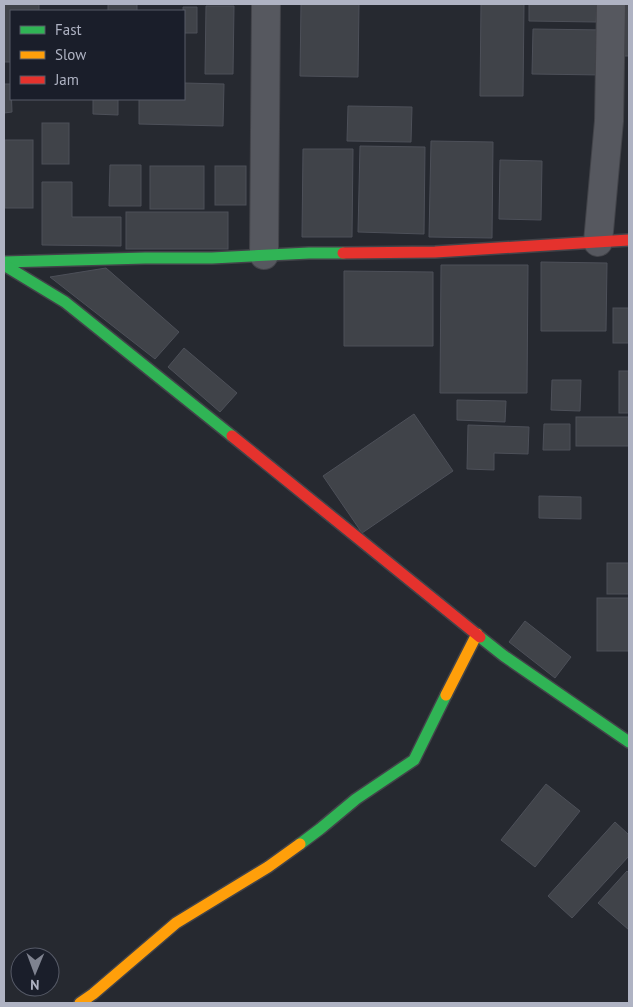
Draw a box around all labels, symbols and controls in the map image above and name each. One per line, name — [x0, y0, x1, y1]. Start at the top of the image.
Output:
legend — [10, 10, 185, 100]
text: Fast — [55, 20, 82, 39]
text: Slow — [55, 45, 86, 64]
text: Jam — [54, 70, 79, 89]
north arrow — [10, 947, 60, 997]
text: N — [30, 976, 40, 994]

